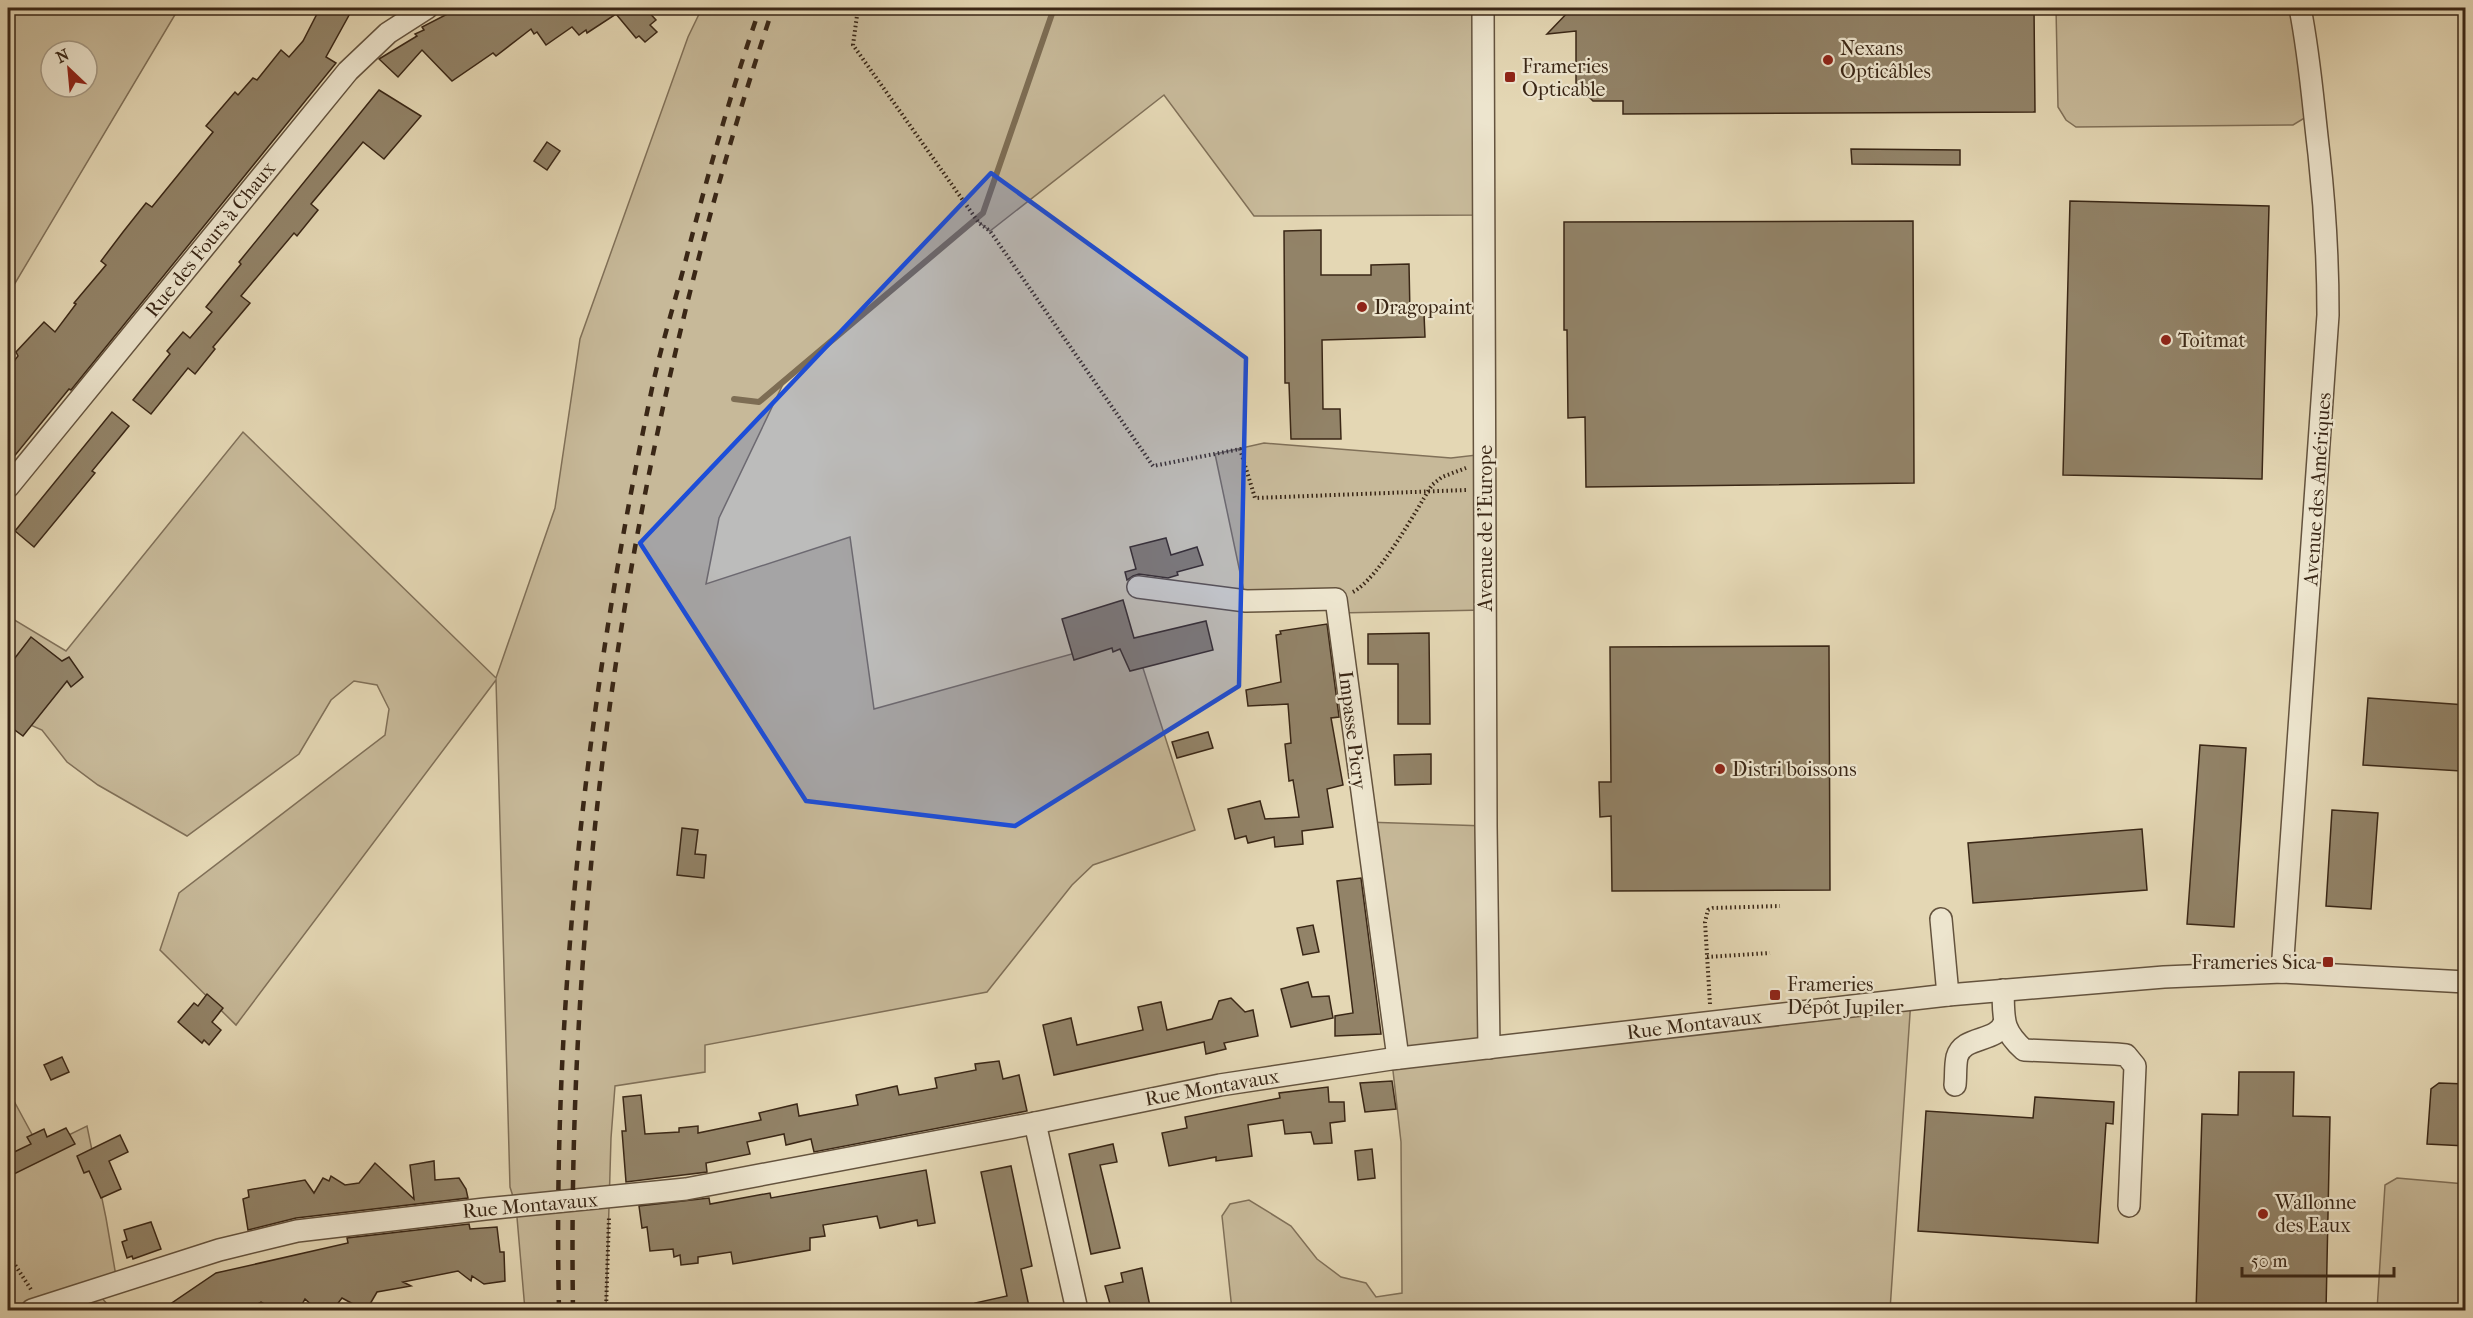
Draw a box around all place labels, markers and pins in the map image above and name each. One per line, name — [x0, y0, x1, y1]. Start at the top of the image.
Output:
place label: Nexans Opticâbles — [1840, 37, 1931, 83]
marker: Nexans Opticâbles — [1821, 53, 1835, 67]
place label: Frameries Opticable — [1522, 55, 1608, 101]
marker: Frameries Opticable — [1503, 70, 1517, 84]
place label: Dragopaint — [1374, 296, 1472, 319]
marker: Dragopaint — [1355, 300, 1369, 314]
place label: Toitmat — [2178, 329, 2246, 352]
marker: Toitmat — [2159, 333, 2173, 347]
place label: Distri boissons — [1732, 758, 1857, 781]
marker: Distri boissons — [1713, 762, 1727, 776]
place label: Frameries Sica — [2191, 951, 2317, 974]
marker: Frameries Sica — [2321, 955, 2335, 969]
place label: Frameries Dépôt Jupiler — [1787, 973, 1904, 1019]
marker: Frameries Dépôt Jupiler — [1768, 988, 1782, 1002]
place label: Wallonne des Eaux — [2274, 1191, 2357, 1237]
marker: Wallonne des Eaux — [2256, 1207, 2270, 1221]

